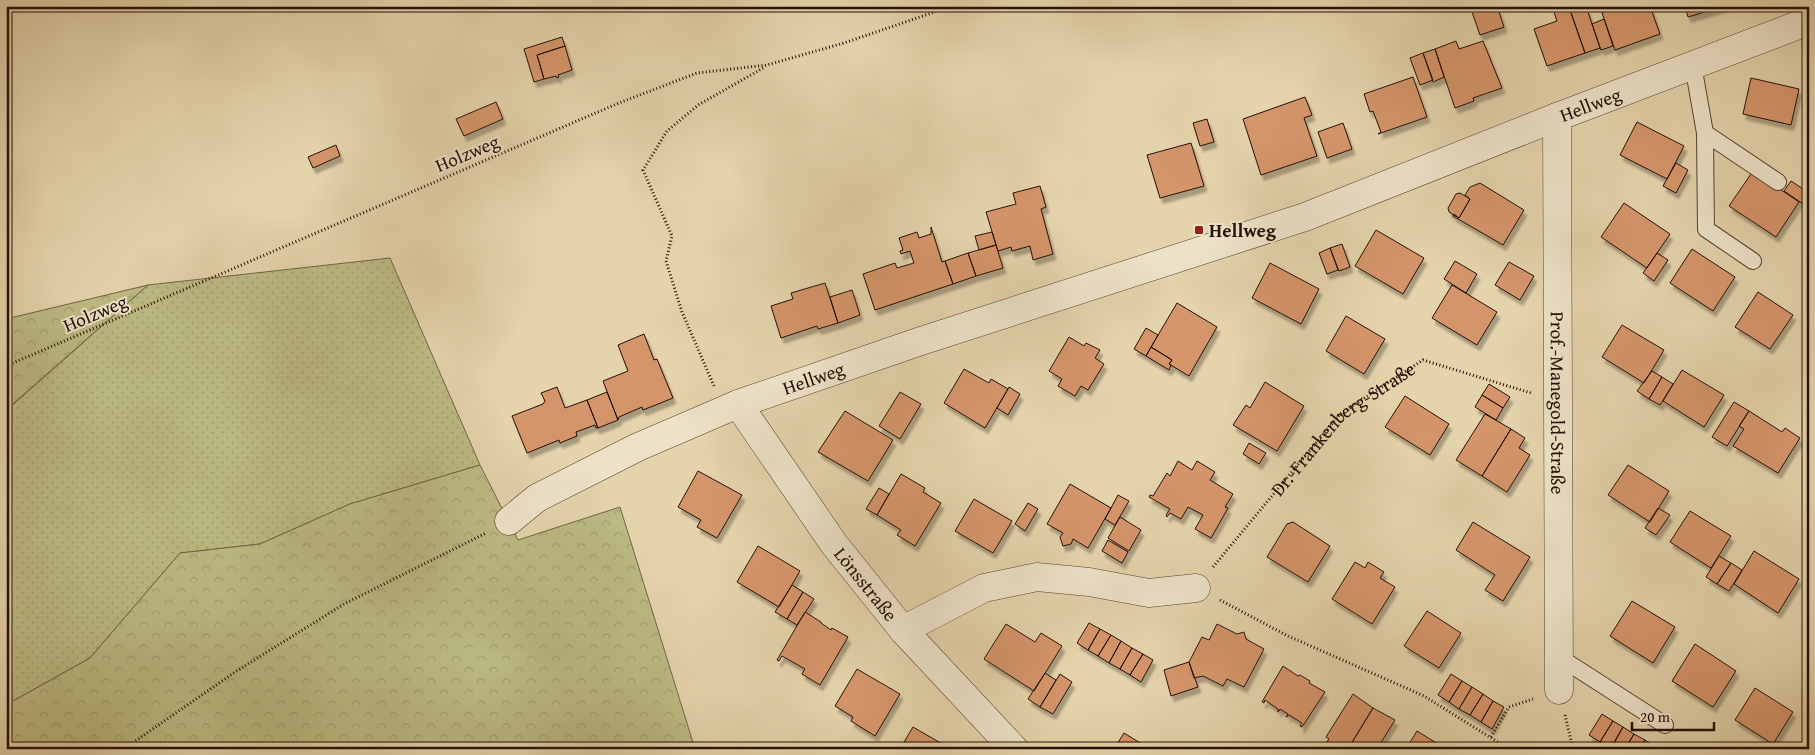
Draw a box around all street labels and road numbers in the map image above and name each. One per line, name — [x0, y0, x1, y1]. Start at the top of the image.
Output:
street label: Hellweg — [1555, 80, 1626, 129]
street label: Holzweg — [430, 127, 504, 179]
street label: Holzweg — [58, 287, 132, 339]
street label: Prof.-Manegold-Straße — [1544, 312, 1572, 495]
street label: Hellweg — [779, 354, 849, 402]
street label: Dr.-Frankenberg-Straße — [1264, 355, 1421, 502]
street label: Lönsstraße — [828, 541, 905, 627]

